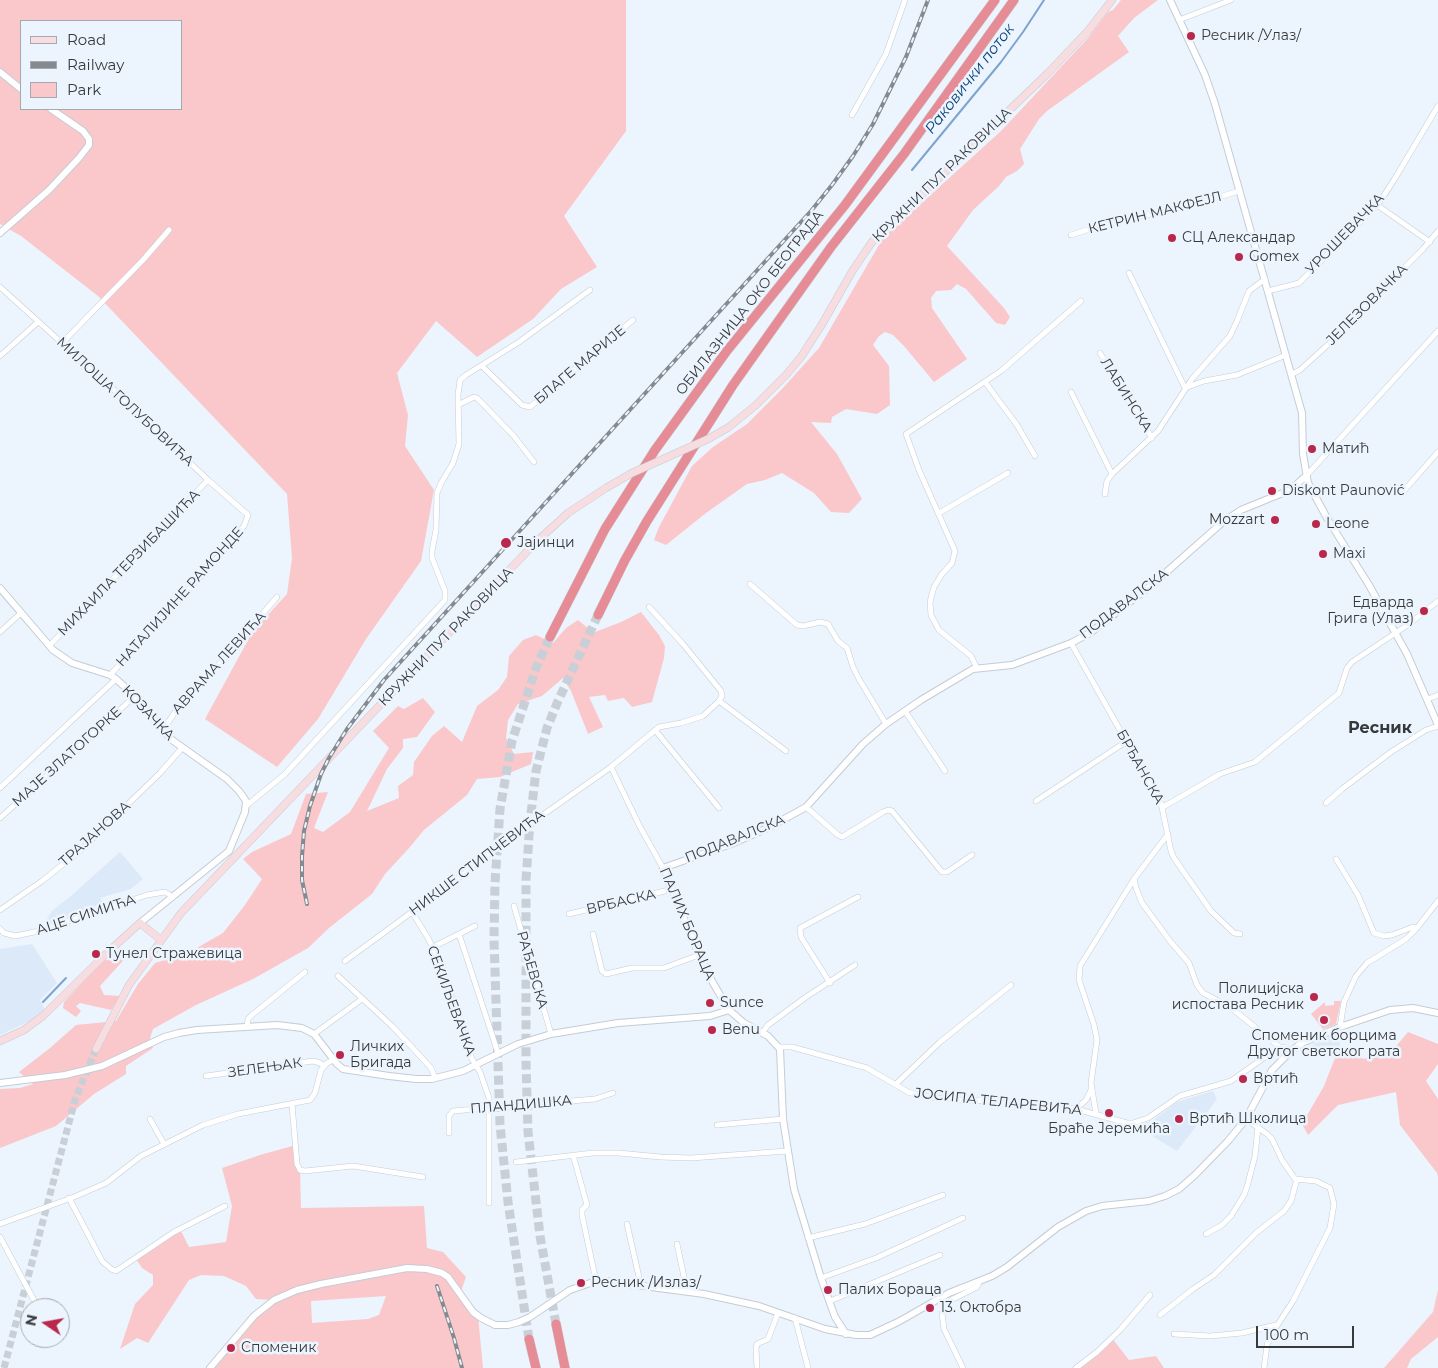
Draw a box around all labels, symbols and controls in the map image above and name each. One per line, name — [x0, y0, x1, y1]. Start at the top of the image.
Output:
legend — [20, 20, 182, 110]
water label: Раковички поток — [921, 20, 1019, 138]
place label: Ресник /Улаз/ — [1201, 28, 1301, 44]
text: Road — [67, 30, 106, 49]
marker: Ресник /Улаз/ — [1185, 30, 1197, 42]
text: Railway — [67, 55, 124, 74]
text: Park — [67, 80, 101, 99]
street label: КРУЖНИ ПУТ РАКОВИЦА — [869, 104, 1015, 246]
street label: КЕТРИН МАКФЕЈЛ — [1087, 188, 1223, 238]
street label: УРОШЕВАЧКА — [1302, 190, 1388, 278]
street label: ОБИЛАЗНИЦА ОКО БЕОГРАДА — [673, 207, 827, 399]
place label: СЦ Александар — [1182, 230, 1295, 246]
marker: СЦ Александар — [1166, 232, 1178, 244]
place label: Gomex — [1249, 249, 1299, 265]
marker: Gomex — [1233, 251, 1245, 263]
street label: ЈЕЛЕЗОВАЧКА — [1323, 261, 1411, 349]
street label: БЛАГЕ МАРИЈЕ — [531, 322, 629, 408]
street label: МИЛОША ГОЛУБОВИЋА — [53, 334, 197, 470]
street label: ЛАБИНСКА — [1097, 355, 1155, 435]
place label: Матић — [1322, 441, 1369, 457]
marker: Матић — [1306, 443, 1318, 455]
place label: Diskont Paunović — [1282, 483, 1405, 499]
marker: Diskont Paunović — [1266, 485, 1278, 497]
street label: МИХАИЛА ТЕРЗИБАШИЋА — [54, 486, 204, 640]
place label: Mozzart — [1209, 512, 1265, 528]
marker: Mozzart — [1269, 514, 1281, 526]
place label: Leone — [1326, 516, 1369, 532]
marker: Leone — [1310, 518, 1322, 530]
street label: НАТАЛИЈИНЕ РАМОНДЕ — [113, 524, 247, 670]
place label: Јајинци — [517, 535, 575, 551]
marker: Јајинци — [499, 536, 513, 550]
place label: Maxi — [1333, 546, 1366, 562]
marker: Maxi — [1317, 548, 1329, 560]
street label: КРУЖНИ ПУТ РАКОВИЦА — [375, 564, 517, 710]
street label: ПОДАВАЛСКА — [1076, 565, 1172, 643]
place label: Едварда Грига (Улаз) — [1327, 595, 1414, 628]
marker: Едварда Грига (Улаз) — [1418, 605, 1430, 617]
street label: АВРАМА ЛЕВИЋА — [168, 608, 270, 718]
street label: КОЗАЧКА — [118, 682, 178, 744]
street label: МАЈЕ ЗЛАТОГОРКЕ — [9, 704, 125, 810]
district label: Ресник — [1348, 718, 1412, 738]
street label: БРЂАНСКА — [1113, 727, 1167, 807]
street label: ТРАЈАНОВА — [56, 798, 134, 870]
street label: НИКШЕ СТИПЧЕВИЋА — [406, 807, 548, 919]
street label: ПОДАВАЛСКА — [683, 811, 787, 867]
street label: ПАЛИХ БОРАЦА — [656, 865, 718, 983]
street label: ВРБАСКА — [585, 886, 657, 918]
street label: АЦЕ СИМИЋА — [34, 891, 138, 939]
street label: РАЂЕВСКА — [513, 929, 551, 1011]
street label: СЕКИЉЕВАЧКА — [423, 944, 479, 1058]
place label: Тунел Стражевица — [106, 946, 242, 962]
marker: Тунел Стражевица — [90, 948, 102, 960]
place label: Полицијска испостава Ресник — [1172, 981, 1304, 1014]
marker: Полицијска испостава Ресник — [1308, 991, 1320, 1003]
place label: Sunce — [720, 995, 764, 1011]
marker: Sunce — [704, 997, 716, 1009]
marker: Споменик борцима Другог светског рата — [1318, 1014, 1330, 1026]
place label: Benu — [722, 1022, 760, 1038]
marker: Benu — [706, 1024, 718, 1036]
place label: Споменик борцима Другог светског рата — [1248, 1028, 1400, 1060]
place label: Личких Бригада — [350, 1039, 411, 1072]
marker: Личких Бригада — [334, 1049, 346, 1061]
street label: ЗЕЛЕЊАК — [227, 1054, 303, 1082]
place label: Вртић — [1253, 1071, 1298, 1087]
marker: Вртић — [1237, 1073, 1249, 1085]
street label: ЈОСИПА ТЕЛАРЕВИЋА — [913, 1085, 1083, 1119]
street label: ПЛАНДИШКА — [470, 1092, 572, 1118]
marker: Браће Јеремића — [1103, 1107, 1115, 1119]
place label: Вртић Школица — [1189, 1111, 1306, 1127]
marker: Вртић Школица — [1173, 1113, 1185, 1125]
place label: Браће Јеремића — [1048, 1121, 1170, 1137]
place label: Ресник /Излаз/ — [591, 1275, 701, 1291]
marker: Ресник /Излаз/ — [575, 1277, 587, 1289]
place label: Палих Бораца — [838, 1282, 942, 1298]
marker: Палих Бораца — [822, 1284, 834, 1296]
north arrow — [20, 1298, 70, 1348]
place label: 13. Октобра — [940, 1300, 1022, 1316]
marker: 13. Октобра — [924, 1302, 936, 1314]
text: N — [21, 1313, 41, 1327]
scale bar — [1258, 1316, 1356, 1348]
text: 100 m — [1264, 1325, 1309, 1344]
place label: Споменик — [241, 1340, 316, 1356]
marker: Споменик — [225, 1342, 237, 1354]

